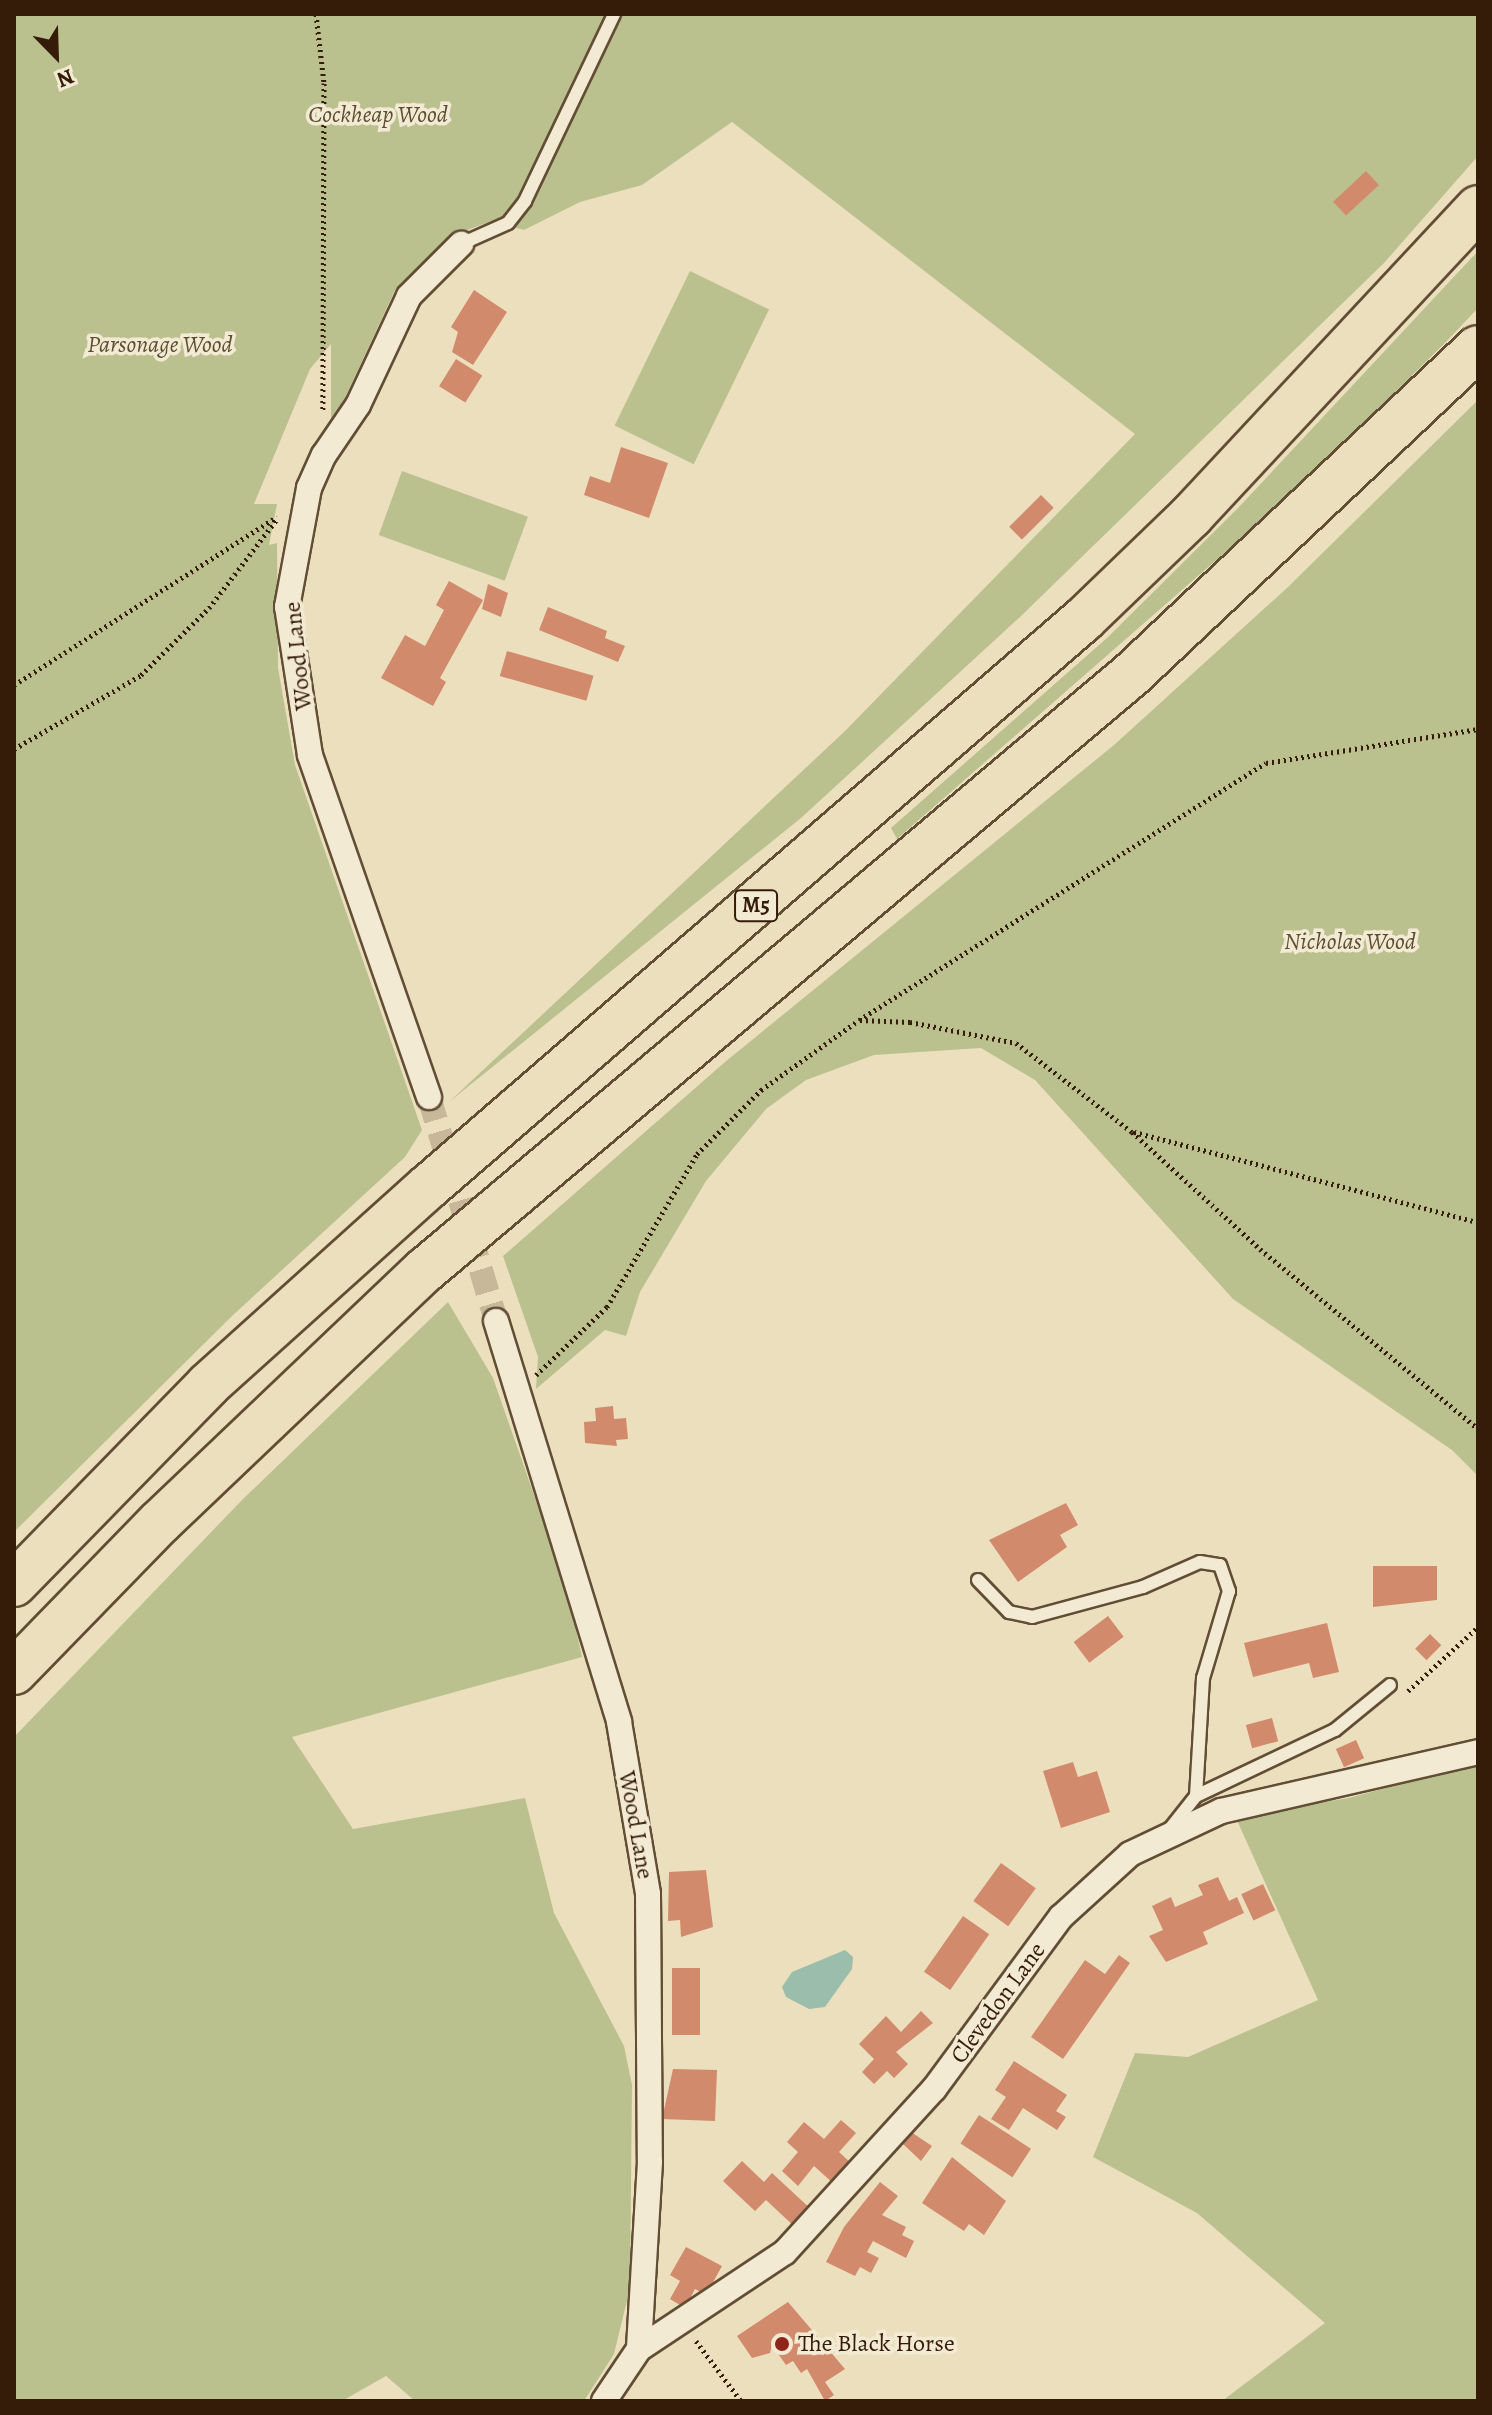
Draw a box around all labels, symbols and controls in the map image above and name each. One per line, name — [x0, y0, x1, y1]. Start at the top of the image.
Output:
north arrow — [16, 16, 96, 96]
text: N — [52, 61, 79, 95]
park label: Cockheap Wood — [308, 101, 448, 129]
park label: Parsonage Wood — [87, 331, 233, 359]
street label: Wood Lane — [278, 600, 318, 712]
road number: M5 — [734, 888, 778, 924]
park label: Nicholas Wood — [1284, 928, 1416, 956]
street label: Wood Lane — [612, 1769, 660, 1881]
street label: Clevedon Lane — [944, 1937, 1052, 2069]
place label: The Black Horse — [798, 2330, 955, 2358]
marker: The Black Horse — [773, 2335, 791, 2353]

